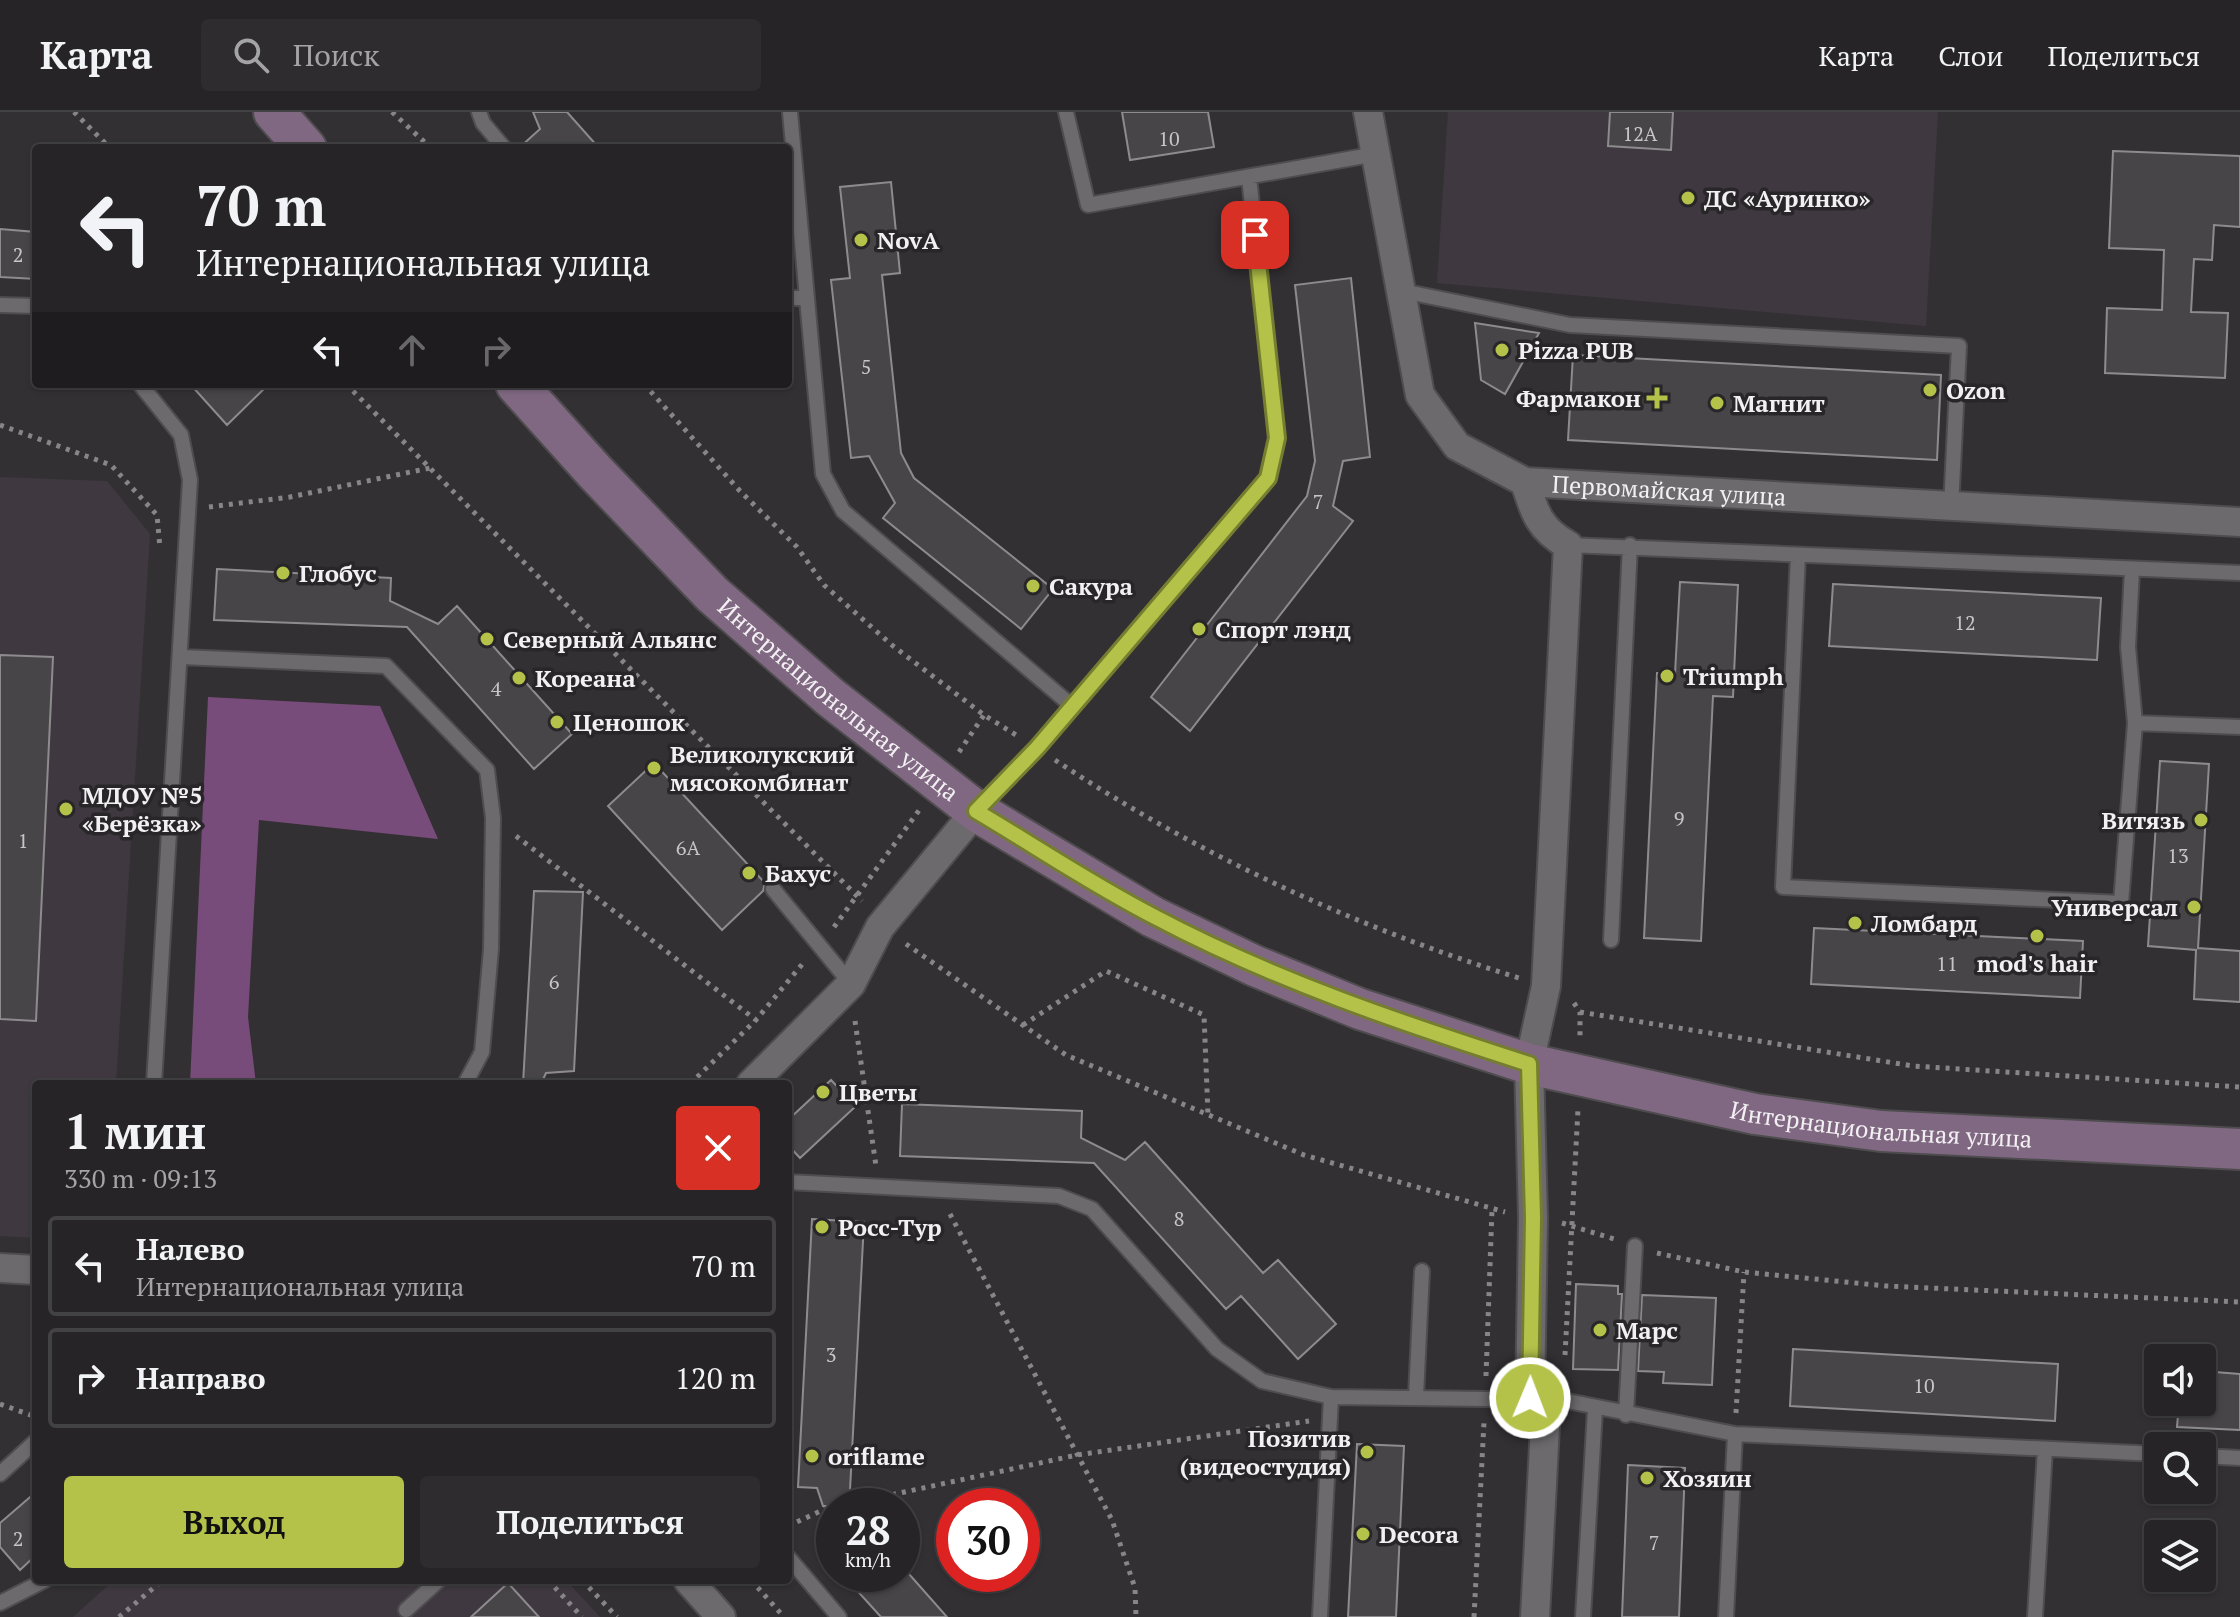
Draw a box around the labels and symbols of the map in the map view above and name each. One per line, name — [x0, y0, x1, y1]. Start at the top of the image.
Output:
house number: 12А — [1623, 120, 1658, 147]
house number: 10 — [1158, 125, 1180, 152]
place label: ДС «Ауринко» — [1704, 182, 1871, 214]
marker: ДС «Ауринко» — [1679, 189, 1697, 207]
pin — [1221, 201, 1289, 269]
place label: NovA — [877, 224, 940, 256]
marker: NovA — [852, 231, 870, 249]
house number: 2 — [13, 241, 23, 268]
place label: Pizza PUB — [1518, 334, 1634, 366]
marker: Pizza PUB — [1493, 341, 1511, 359]
house number: 5 — [861, 353, 871, 380]
place label: Ozon — [1946, 374, 2006, 406]
marker: Ozon — [1921, 381, 1939, 399]
place label: Фармакон — [1516, 382, 1641, 414]
place label: Магнит — [1733, 387, 1825, 419]
marker: Фармакон — [1648, 389, 1666, 407]
marker: Магнит — [1708, 394, 1726, 412]
street label: Первомайская улица — [1551, 468, 1787, 513]
house number: 7 — [1313, 488, 1323, 515]
place label: Глобус — [299, 557, 377, 589]
marker: Глобус — [274, 564, 292, 582]
place label: Сакура — [1049, 570, 1134, 602]
marker: Сакура — [1024, 577, 1042, 595]
street label: Интернациональная улица — [711, 591, 966, 808]
house number: 12 — [1954, 609, 1976, 636]
place label: Спорт лэнд — [1215, 613, 1351, 645]
marker: Спорт лэнд — [1190, 620, 1208, 638]
place label: Северный Альянс — [503, 623, 717, 655]
marker: Северный Альянс — [478, 630, 496, 648]
place label: Triumph — [1683, 660, 1784, 692]
place label: Кореана — [535, 662, 636, 694]
marker: Triumph — [1658, 667, 1676, 685]
marker: Кореана — [510, 669, 528, 687]
house number: 4 — [491, 675, 502, 702]
place label: Ценошок — [573, 706, 686, 738]
marker: Ценошок — [548, 713, 566, 731]
place label: Великолукский мясокомбинат — [670, 738, 855, 798]
marker: Великолукский мясокомбинат — [645, 759, 663, 777]
place label: МДОУ №5 «Берёзка» — [82, 779, 203, 839]
marker: МДОУ №5 «Берёзка» — [57, 800, 75, 818]
place label: Витязь — [2102, 804, 2185, 836]
house number: 9 — [1674, 805, 1684, 832]
marker: Витязь — [2192, 811, 2210, 829]
house number: 1 — [18, 827, 28, 854]
house number: 6А — [676, 834, 700, 861]
house number: 13 — [2167, 842, 2189, 869]
place label: Бахус — [765, 857, 831, 889]
marker: Бахус — [740, 864, 758, 882]
place label: Универсал — [2051, 891, 2178, 923]
marker: Универсал — [2185, 898, 2203, 916]
place label: Ломбард — [1870, 907, 1978, 939]
marker: Ломбард — [1846, 914, 1864, 932]
marker: mod's hair — [2028, 927, 2046, 945]
place label: mod's hair — [1977, 947, 2098, 979]
house number: 11 — [1936, 950, 1958, 977]
house number: 6 — [549, 968, 560, 995]
place label: Цветы — [839, 1076, 917, 1108]
marker: Цветы — [814, 1083, 832, 1101]
street label: Интернациональная улица — [1727, 1093, 2033, 1155]
house number: 8 — [1174, 1205, 1184, 1232]
place label: Росс-Тур — [838, 1211, 942, 1243]
marker: Росс-Тур — [813, 1218, 831, 1236]
place label: Марс — [1616, 1314, 1678, 1346]
marker: Марс — [1591, 1321, 1609, 1339]
house number: 3 — [826, 1341, 836, 1368]
position arrow — [1488, 1356, 1572, 1440]
house number: 10 — [1913, 1372, 1935, 1399]
place label: Позитив (видеостудия) — [1180, 1422, 1351, 1482]
place label: oriflame — [828, 1440, 925, 1472]
marker: Позитив (видеостудия) — [1358, 1443, 1376, 1461]
marker: oriflame — [803, 1447, 821, 1465]
place label: Хозяин — [1663, 1462, 1752, 1494]
marker: Хозяин — [1638, 1469, 1656, 1487]
speed limit sign: 30 — [936, 1488, 1040, 1592]
place label: Decora — [1379, 1518, 1459, 1550]
house number: 2 — [13, 1525, 23, 1552]
marker: Decora — [1354, 1525, 1372, 1543]
house number: 7 — [1649, 1529, 1659, 1556]

